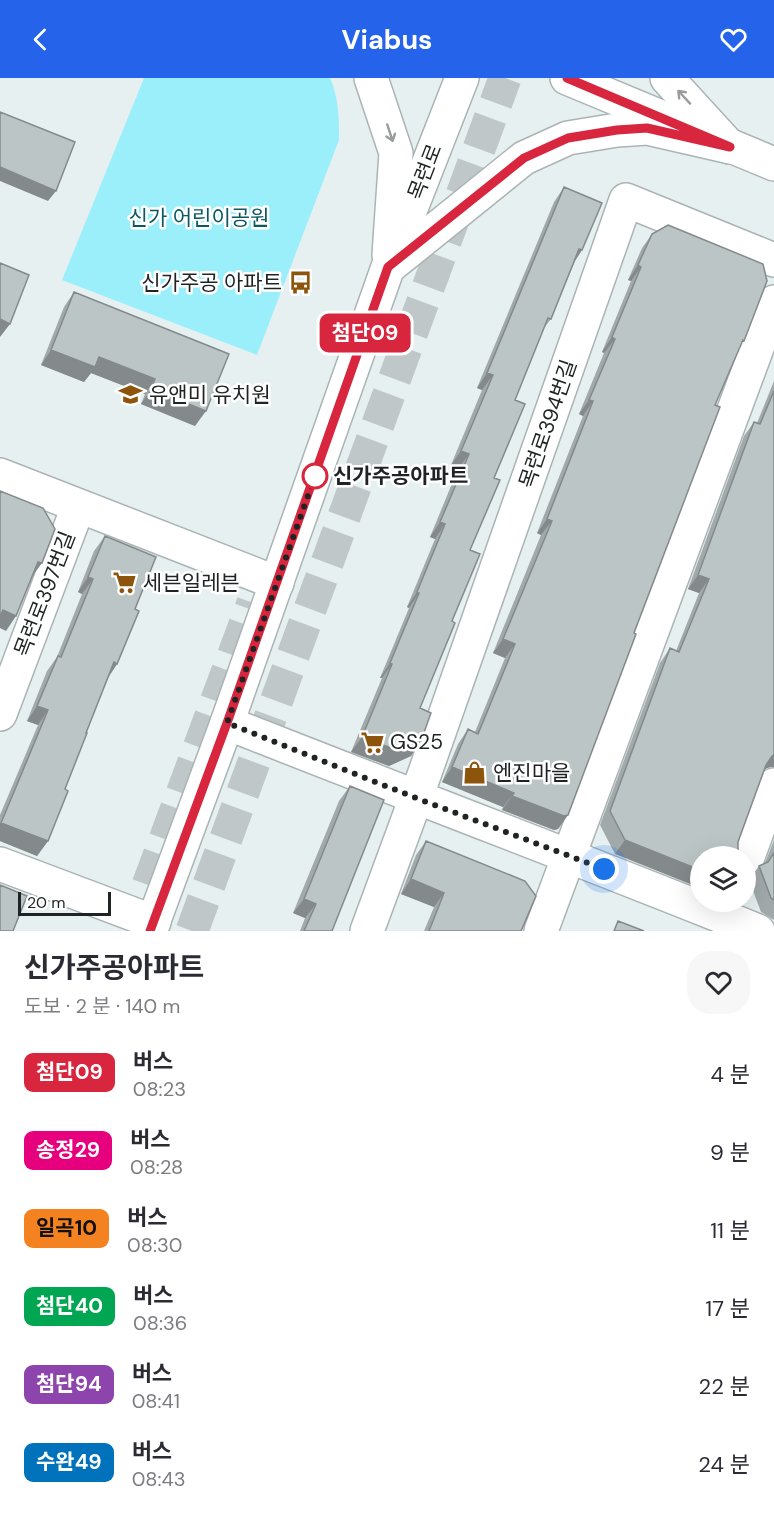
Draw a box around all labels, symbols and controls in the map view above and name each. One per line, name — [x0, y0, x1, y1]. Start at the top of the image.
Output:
text: Viabus — [342, 22, 432, 57]
icon: back — [24, 23, 57, 56]
icon: heart — [717, 23, 750, 56]
one-way arrow — [677, 90, 691, 105]
one-way arrow — [385, 124, 396, 142]
street label: 목련로 — [402, 140, 448, 204]
park label: 신가 어린이공원 — [129, 204, 269, 232]
place label: 신가주공 아파트 — [141, 269, 282, 297]
bus stop icon: 신가주공 아파트 — [287, 270, 313, 296]
line badge: 첨단09 — [323, 314, 407, 352]
text: 첨단09 — [332, 319, 398, 347]
street label: 목련로394번길 — [513, 356, 583, 492]
place label: 유앤미 유치원 — [149, 381, 271, 409]
school or university icon: 유앤미 유치원 — [118, 382, 144, 408]
place label: 신가주공아파트 — [333, 462, 468, 490]
marker: 신가주공아파트 — [302, 463, 328, 489]
street label: 목련로397번길 — [8, 527, 82, 661]
place label: 세븐일레븐 — [143, 569, 240, 597]
supermarket icon: 세븐일레븐 — [112, 570, 138, 596]
place label: GS25 — [390, 728, 443, 756]
supermarket icon: GS25 — [359, 729, 385, 755]
place label: 엔진마을 — [493, 759, 570, 787]
shop icon: 엔진마을 — [462, 760, 488, 786]
map controls — [690, 846, 756, 912]
button: layers — [690, 846, 756, 912]
your location — [589, 854, 619, 884]
scale bar — [18, 889, 111, 916]
text: 20 m — [27, 892, 66, 913]
text: 신가주공아파트 — [24, 949, 204, 986]
button: heart — [687, 951, 750, 1014]
text: 도보 · 2 분 · 140 m — [24, 993, 180, 1019]
text: 버스 — [133, 1047, 173, 1076]
text: 첨단09 — [36, 1058, 103, 1086]
text: 4 분 — [711, 1060, 750, 1089]
text: 08:23 — [133, 1076, 186, 1102]
text: 버스 — [130, 1125, 171, 1154]
text: 송정29 — [36, 1136, 100, 1164]
text: 9 분 — [710, 1138, 750, 1167]
text: 08:28 — [130, 1154, 183, 1180]
text: 버스 — [127, 1203, 168, 1232]
text: 일곡10 — [36, 1214, 97, 1242]
text: 11 분 — [710, 1216, 750, 1245]
text: 08:30 — [127, 1232, 182, 1258]
text: 버스 — [133, 1281, 174, 1310]
text: 첨단40 — [36, 1292, 103, 1320]
text: 17 분 — [705, 1294, 750, 1323]
text: 08:36 — [133, 1310, 187, 1336]
text: 버스 — [132, 1359, 172, 1388]
text: 첨단94 — [36, 1370, 102, 1398]
text: 22 분 — [699, 1372, 750, 1401]
text: 08:41 — [132, 1388, 180, 1414]
text: 버스 — [132, 1437, 172, 1466]
text: 수완49 — [36, 1448, 102, 1476]
text: 24 분 — [698, 1450, 750, 1479]
text: 08:43 — [132, 1466, 185, 1492]

